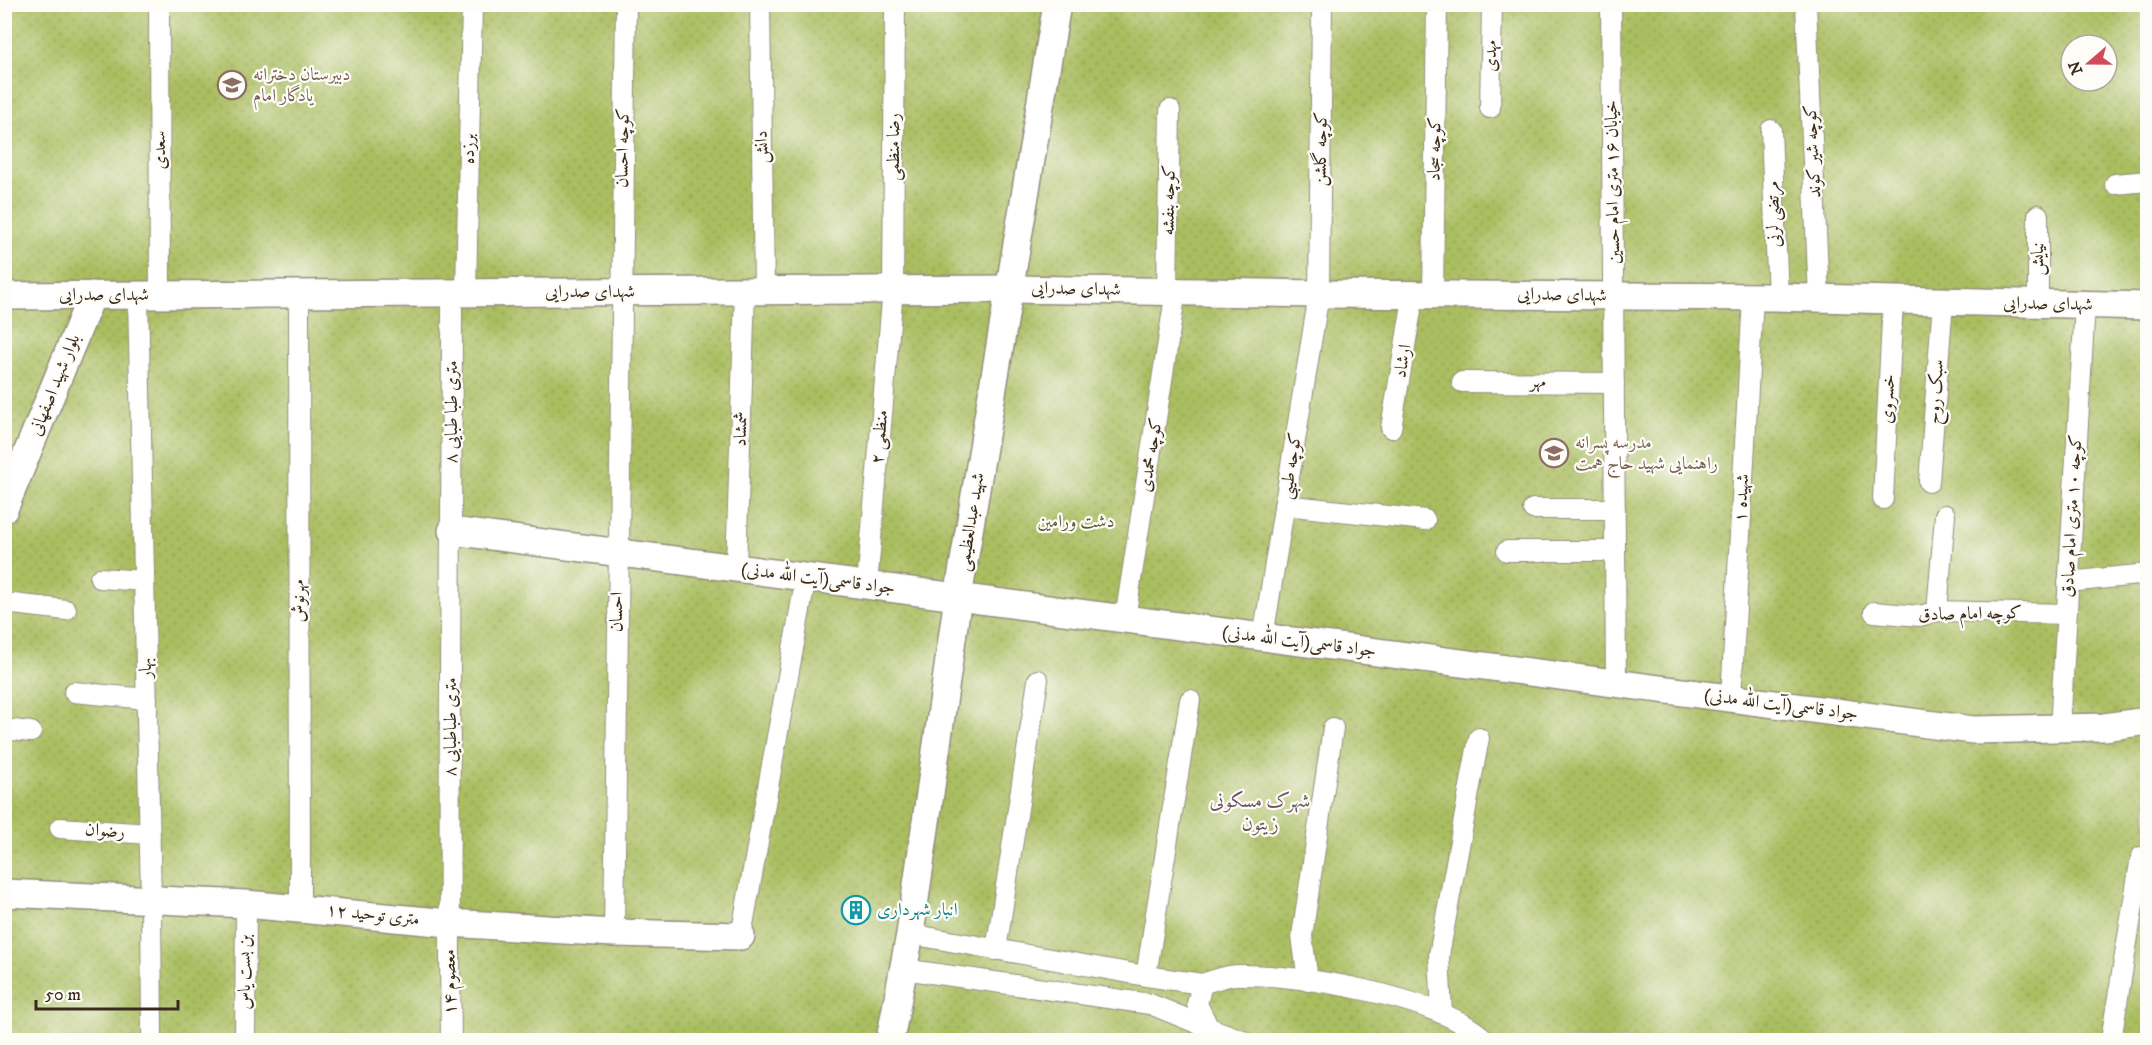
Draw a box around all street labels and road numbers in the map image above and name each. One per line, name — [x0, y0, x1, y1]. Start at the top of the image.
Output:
street label: مهدی — [1480, 40, 1502, 72]
street label: خیابان ۱۶ متری امام حسین — [1601, 100, 1629, 264]
street label: کوچه شیر کوند — [1800, 104, 1827, 198]
street label: کوچه احسان — [611, 108, 636, 188]
street label: کوچه گلشن — [1308, 111, 1334, 187]
street label: رضا منظمی — [883, 113, 905, 181]
street label: کوچه سجاد — [1423, 117, 1448, 181]
street label: سعدی — [149, 130, 171, 170]
street label: دانش — [751, 130, 773, 164]
street label: برزده — [458, 134, 480, 164]
street label: کوچه بنفشه — [1157, 164, 1182, 236]
street label: مرتضی لرنی — [1762, 180, 1787, 248]
street label: نیایش — [2027, 242, 2049, 276]
street label: شهدای صدرایی — [1031, 277, 1121, 301]
street label: شهدای صدرایی — [545, 281, 635, 303]
street label: شهدای صدرایی — [1517, 283, 1607, 307]
street label: شهدای صدرایی — [59, 284, 149, 306]
street label: شهدای صدرایی — [2003, 292, 2093, 316]
street label: بلوار شهید اصفهانی — [25, 331, 85, 439]
street label: ارشاد — [1389, 342, 1417, 379]
street label: سبک روح — [1923, 359, 1953, 426]
street label: ۸ متری طبا طبایی — [441, 360, 463, 464]
street label: مهر — [1528, 371, 1546, 393]
street label: خسروی — [1876, 374, 1900, 424]
street label: منظمی ۲ — [867, 409, 893, 465]
street label: شمشاد — [729, 411, 753, 447]
street label: کوچه محمدی — [1134, 416, 1169, 494]
street label: کوچه طیبی — [1275, 431, 1310, 501]
street label: کوچه ۱۰ متری امام صادق — [2057, 434, 2091, 598]
street label: شهید عبدالعظیمی — [952, 471, 990, 573]
street label: شهیده ۱ — [1730, 473, 1754, 523]
street label: جواد قاسمی(آیت الله مدنی) — [740, 555, 897, 599]
street label: مهرنوش — [288, 579, 310, 623]
street label: احسان — [606, 592, 628, 632]
street label: کوچه امام صادق — [1918, 602, 2022, 630]
street label: جواد قاسمی(آیت الله مدنی) — [1221, 618, 1378, 662]
street label: بهار — [135, 657, 157, 681]
street label: ۸ متری طباطبایی — [440, 677, 462, 777]
street label: جواد قاسمی(آیت الله مدنی) — [1703, 681, 1860, 725]
street label: رضوان — [84, 819, 126, 843]
street label: ۱۲ متری توحید — [325, 899, 421, 931]
street label: بن بست یاس — [234, 934, 256, 1010]
street label: ۱۴ معصوم — [438, 949, 466, 1015]

